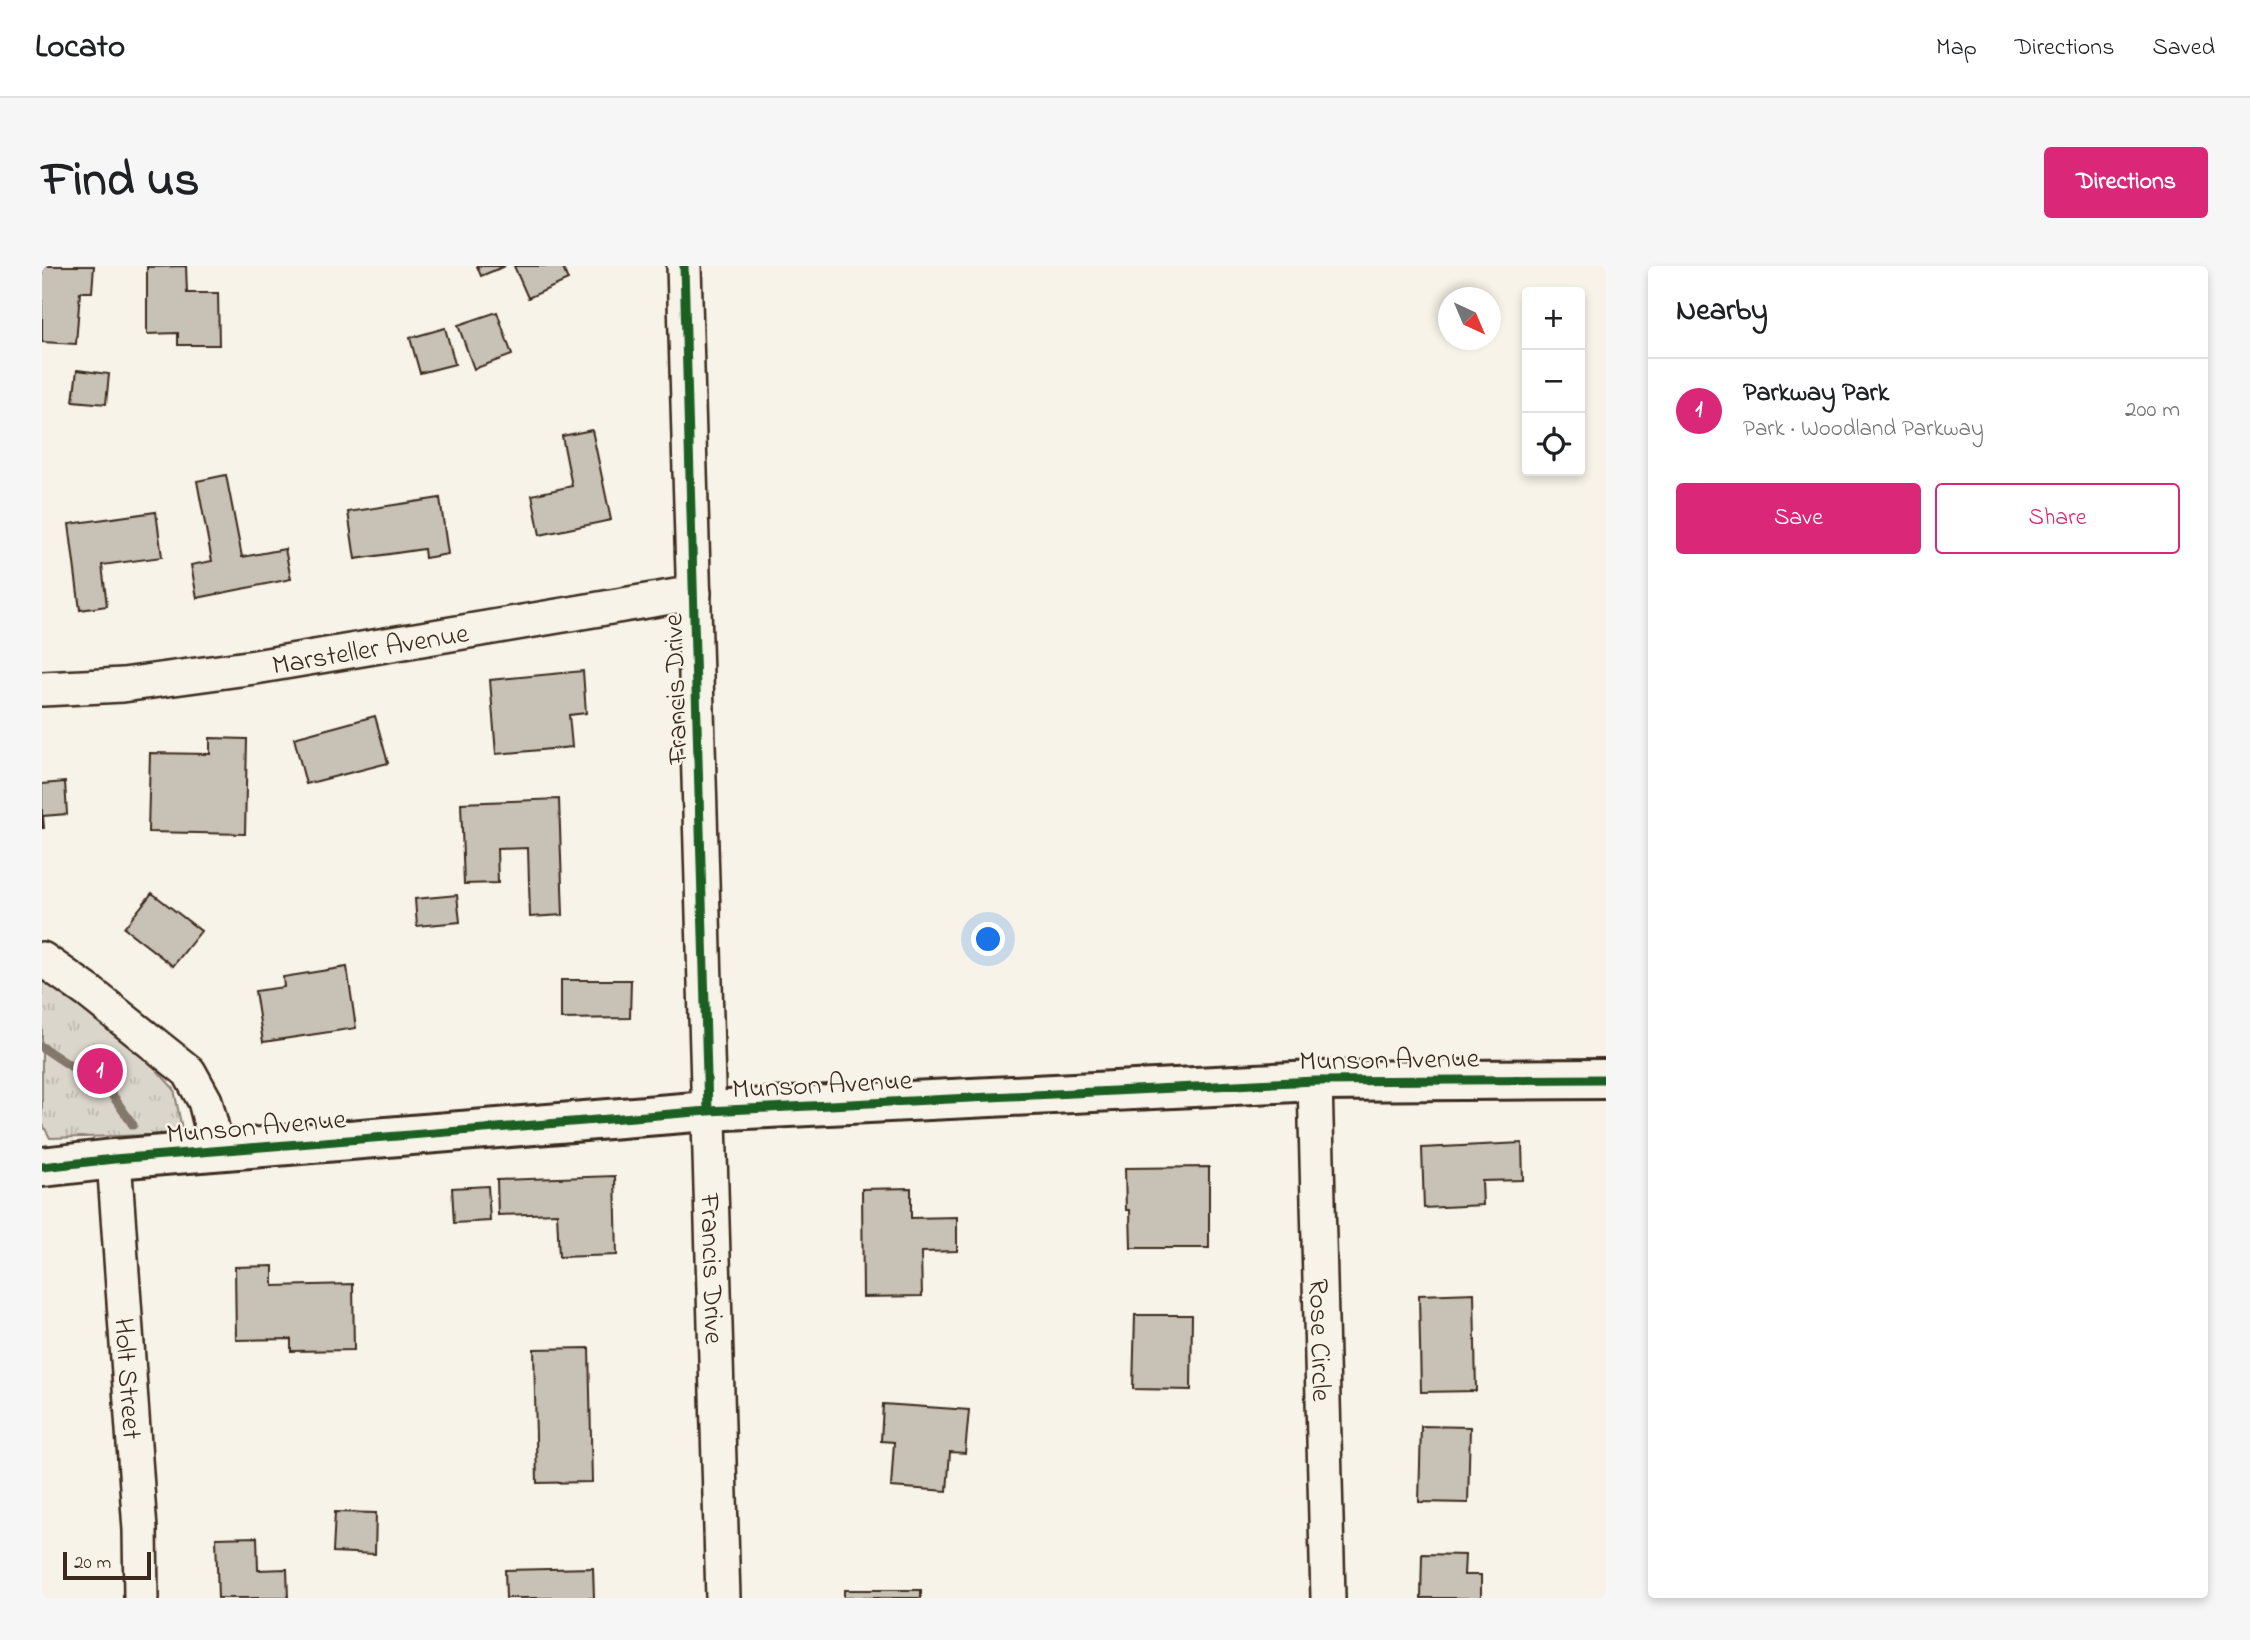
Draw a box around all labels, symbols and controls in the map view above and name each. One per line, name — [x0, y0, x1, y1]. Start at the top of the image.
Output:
text: Locato — [35, 24, 125, 72]
text: Map — [1936, 31, 1977, 66]
text: Directions — [2015, 31, 2114, 66]
text: Saved — [2152, 31, 2215, 66]
text: Find us — [42, 146, 199, 218]
button: Directions — [2044, 147, 2208, 218]
north arrow — [1438, 287, 1501, 350]
map controls — [1522, 287, 1585, 476]
button: + — [1522, 287, 1585, 350]
text: Nearby — [1676, 290, 1768, 334]
button: − — [1522, 350, 1585, 413]
text: Parkway Park — [1743, 375, 1889, 413]
text: 1 — [1695, 394, 1703, 427]
text: 200 m — [2125, 394, 2180, 427]
button: locate — [1522, 413, 1585, 476]
text: Park · Woodland Parkway — [1743, 413, 1984, 446]
button: Save — [1676, 483, 1921, 554]
button: Share — [1935, 483, 2180, 554]
street label: Francis Drive — [654, 612, 701, 766]
street label: Marsteller Avenue — [269, 614, 472, 688]
your location — [971, 922, 1005, 956]
street label: Munson Avenue — [1299, 1039, 1480, 1084]
pin: 1 — [77, 1045, 123, 1097]
street label: Munson Avenue — [731, 1061, 914, 1112]
street label: Munson Avenue — [165, 1100, 348, 1157]
street label: Francis Drive — [687, 1192, 733, 1345]
street label: Rose Circle — [1296, 1278, 1340, 1402]
street label: Holt Street — [101, 1317, 151, 1441]
scale bar — [63, 1549, 150, 1581]
text: 20 m — [74, 1550, 111, 1577]

